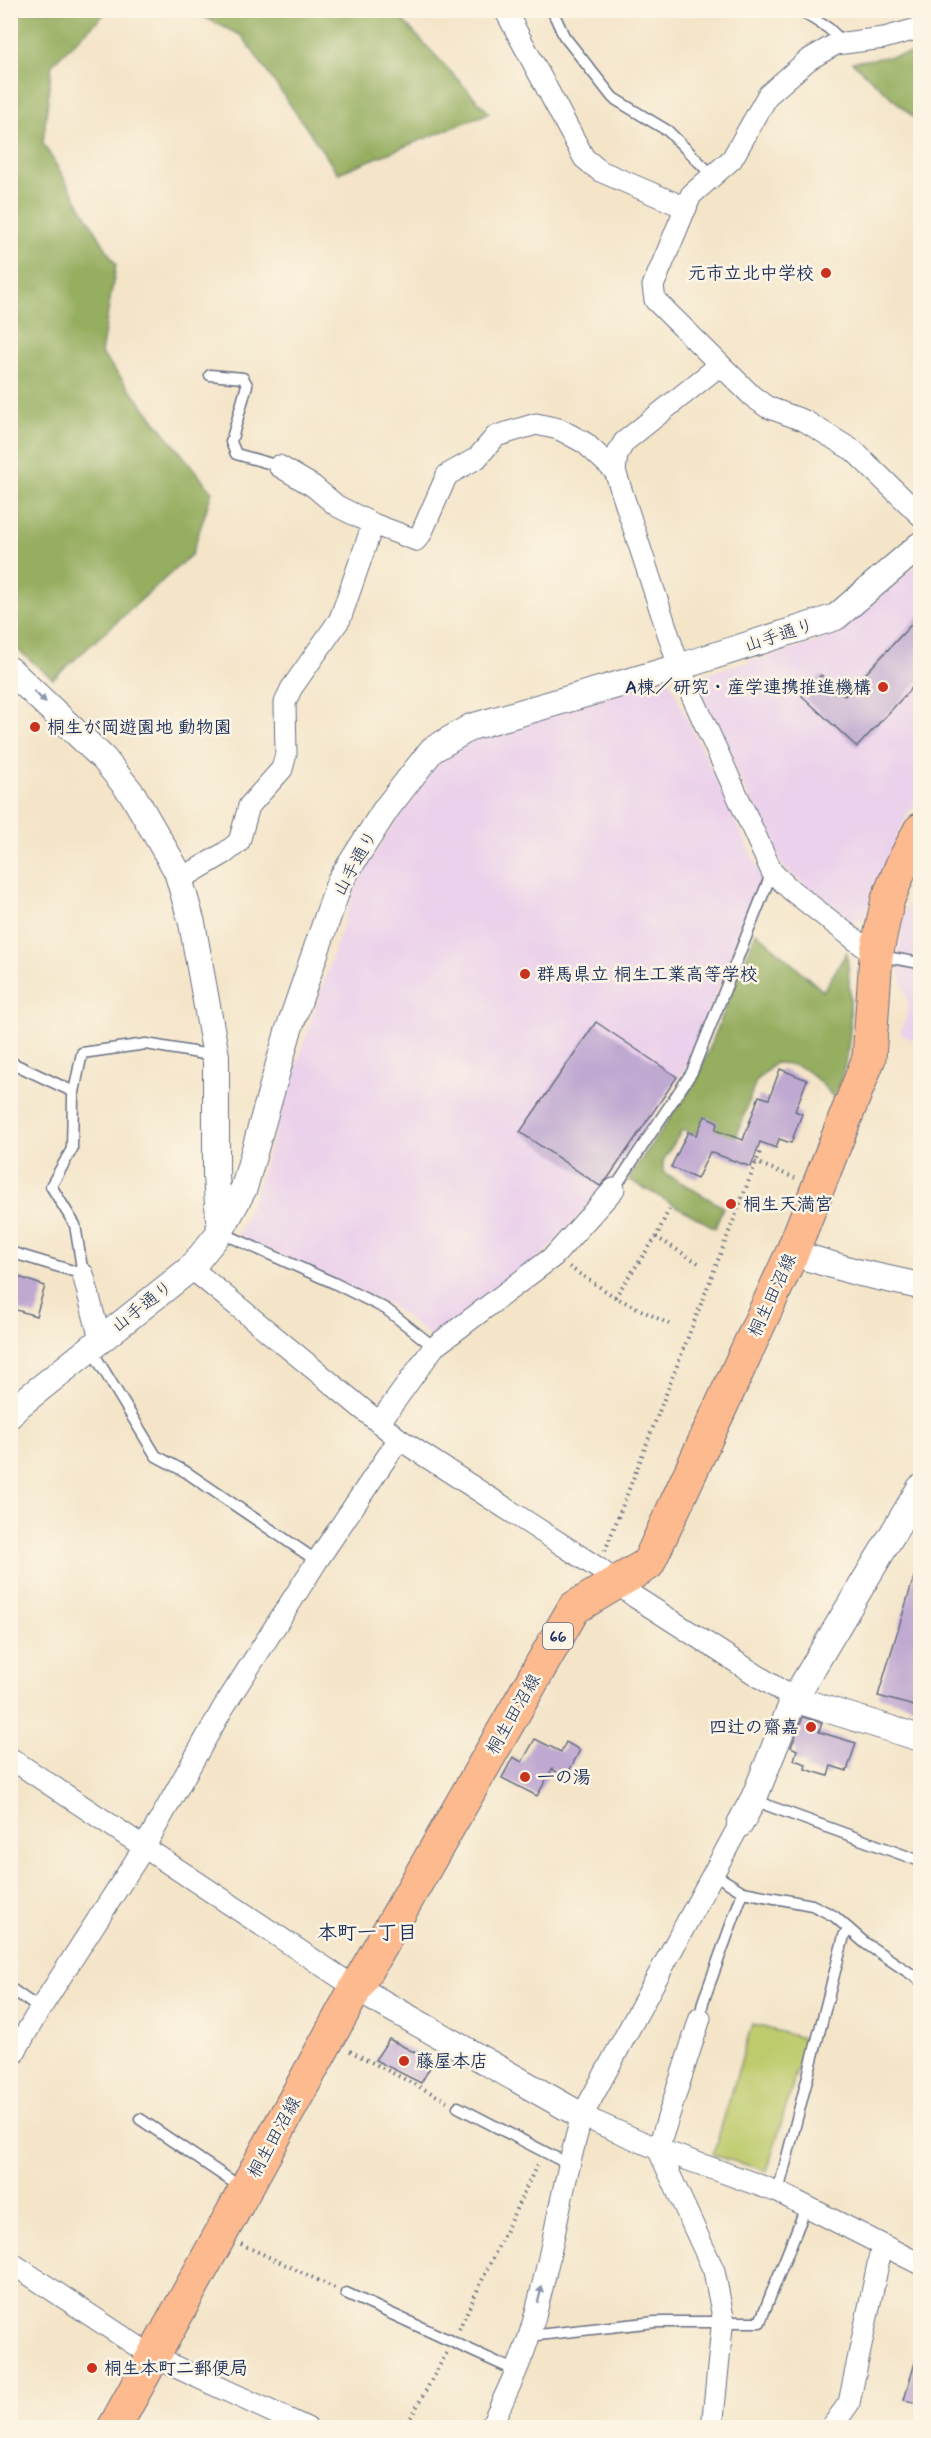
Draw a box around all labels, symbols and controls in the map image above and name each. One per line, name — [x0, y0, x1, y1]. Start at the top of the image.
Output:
place label: 元市立北中学校 — [688, 262, 814, 286]
marker: 元市立北中学校 — [819, 266, 833, 280]
street label: 山手通り — [741, 613, 817, 658]
place label: A棟／研究・産学連携推進機構 — [625, 676, 871, 700]
marker: A棟／研究・産学連携推進機構 — [876, 680, 890, 694]
one-way arrow — [32, 690, 47, 704]
place label: 桐生が岡遊園地 動物園 — [47, 716, 232, 740]
marker: 桐生が岡遊園地 動物園 — [28, 720, 42, 734]
street label: 山手通り — [328, 826, 384, 901]
place label: 群馬県立 桐生工業高等学校 — [537, 963, 758, 987]
marker: 群馬県立 桐生工業高等学校 — [518, 967, 532, 981]
place label: 桐生天満宮 — [743, 1193, 833, 1217]
marker: 桐生天満宮 — [724, 1197, 738, 1211]
street label: 桐生田沼線 — [743, 1250, 803, 1341]
street label: 山手通り — [107, 1275, 178, 1338]
road number: 66 — [543, 1623, 573, 1649]
street label: 桐生田沼線 — [481, 1670, 547, 1759]
place label: 四辻の齋嘉 — [709, 1716, 799, 1740]
marker: 四辻の齋嘉 — [804, 1720, 818, 1734]
place label: 一の湯 — [537, 1766, 591, 1790]
marker: 一の湯 — [518, 1770, 532, 1784]
district label: 本町一丁目 — [317, 1920, 417, 1947]
place label: 藤屋本店 — [416, 2050, 488, 2074]
marker: 藤屋本店 — [397, 2054, 411, 2068]
street label: 桐生田沼線 — [243, 2092, 307, 2183]
one-way arrow — [536, 2285, 545, 2303]
place label: 桐生本町二郵便局 — [104, 2357, 248, 2381]
marker: 桐生本町二郵便局 — [85, 2361, 99, 2375]

